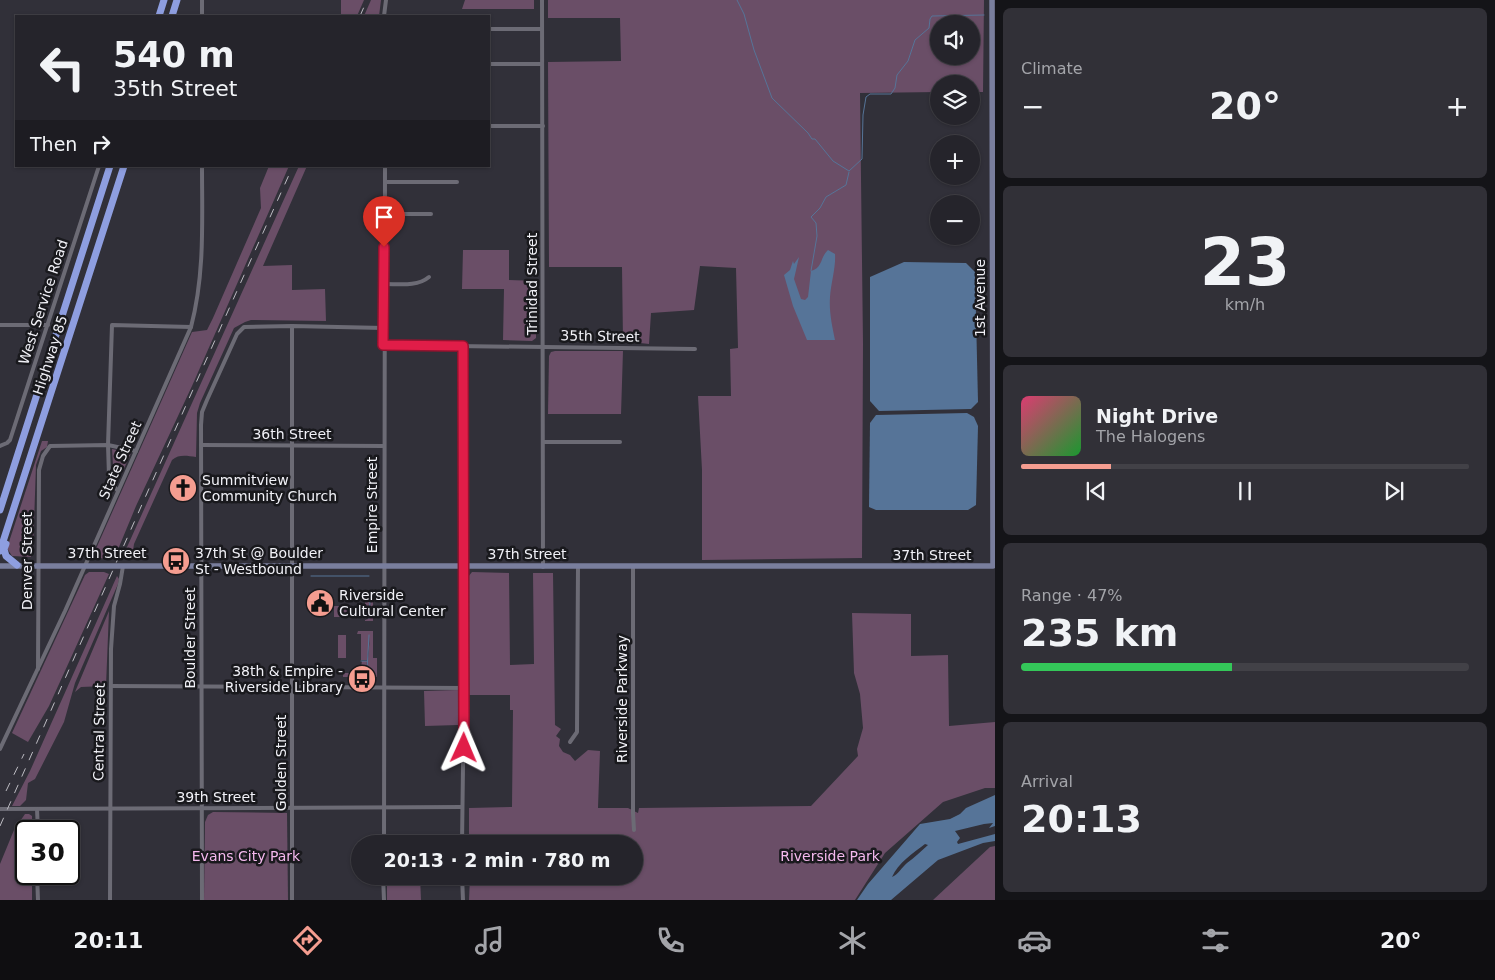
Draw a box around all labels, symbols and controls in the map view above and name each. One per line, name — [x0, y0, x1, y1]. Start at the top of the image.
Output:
map controls — [930, 15, 980, 245]
button: sound — [930, 15, 980, 65]
icon: left — [30, 35, 95, 100]
text: 540 m — [113, 35, 235, 75]
text: Climate — [1021, 59, 1083, 78]
button: layers — [930, 75, 980, 125]
text: 35th Street — [113, 76, 237, 101]
text: 20° — [1209, 84, 1281, 128]
text: − — [1021, 90, 1044, 123]
text: + — [1446, 90, 1469, 123]
icon: right — [87, 130, 115, 158]
text: Then — [30, 133, 77, 155]
button: + — [930, 135, 980, 185]
button: − — [930, 195, 980, 245]
pin — [363, 196, 405, 247]
icon: arrive — [370, 203, 398, 231]
text: 23 — [1200, 225, 1290, 300]
street label: Trinidad Street — [524, 232, 540, 336]
street label: West Service Road — [15, 238, 71, 366]
street label: 1st Avenue — [972, 259, 988, 337]
text: km/h — [1225, 295, 1265, 314]
street label: Highway 85 — [30, 313, 70, 397]
street label: 35th Street — [560, 327, 640, 345]
text: Night Drive — [1096, 405, 1218, 427]
street label: State Street — [96, 418, 145, 502]
street label: 36th Street — [252, 426, 332, 442]
text: The Halogens — [1096, 427, 1205, 446]
street label: Empire Street — [364, 456, 380, 553]
place label: Summitview Community Church — [202, 472, 337, 504]
church icon: Summitview Community Church — [168, 473, 198, 503]
icon: previous — [1082, 477, 1110, 505]
icon: pause — [1231, 477, 1259, 505]
icon: next — [1380, 477, 1408, 505]
street label: Denver Street — [19, 512, 35, 610]
street label: 37th Street — [67, 545, 147, 561]
place label: 37th St @ Boulder St - Westbound — [195, 545, 323, 577]
bus stop icon: 37th St @ Boulder St - Westbound — [161, 546, 191, 576]
street label: 37th Street — [487, 546, 567, 562]
street label: 37th Street — [892, 547, 972, 563]
text: Range · 47% — [1021, 586, 1123, 605]
street label: Boulder Street — [182, 587, 198, 689]
place label: Riverside Cultural Center — [339, 587, 446, 619]
public building icon: Riverside Cultural Center — [305, 588, 335, 618]
text: 235 km — [1021, 611, 1178, 655]
street label: Riverside Parkway — [614, 635, 630, 763]
place label: 38th & Empire - Riverside Library — [225, 663, 343, 695]
bus stop icon: 38th & Empire - Riverside Library — [347, 664, 377, 694]
street label: Central Street — [90, 682, 108, 781]
street label: Golden Street — [273, 714, 289, 811]
position arrow — [437, 721, 489, 773]
text: Arrival — [1021, 772, 1073, 791]
street label: 39th Street — [176, 789, 256, 805]
text: 20:13 — [1021, 797, 1142, 841]
speed limit sign: 30 — [15, 820, 80, 885]
park label: Evans City Park — [192, 848, 301, 864]
park label: Riverside Park — [780, 848, 881, 864]
text: 20:13 · 2 min · 780 m — [383, 849, 611, 871]
icon: directions — [290, 923, 325, 958]
icon: music — [472, 923, 507, 958]
icon: phone — [653, 923, 688, 958]
icon: climate — [835, 923, 870, 958]
icon: car — [1017, 923, 1052, 958]
icon: filters — [1198, 923, 1233, 958]
text: 20:11 — [73, 928, 143, 953]
text: 20° — [1380, 928, 1422, 953]

